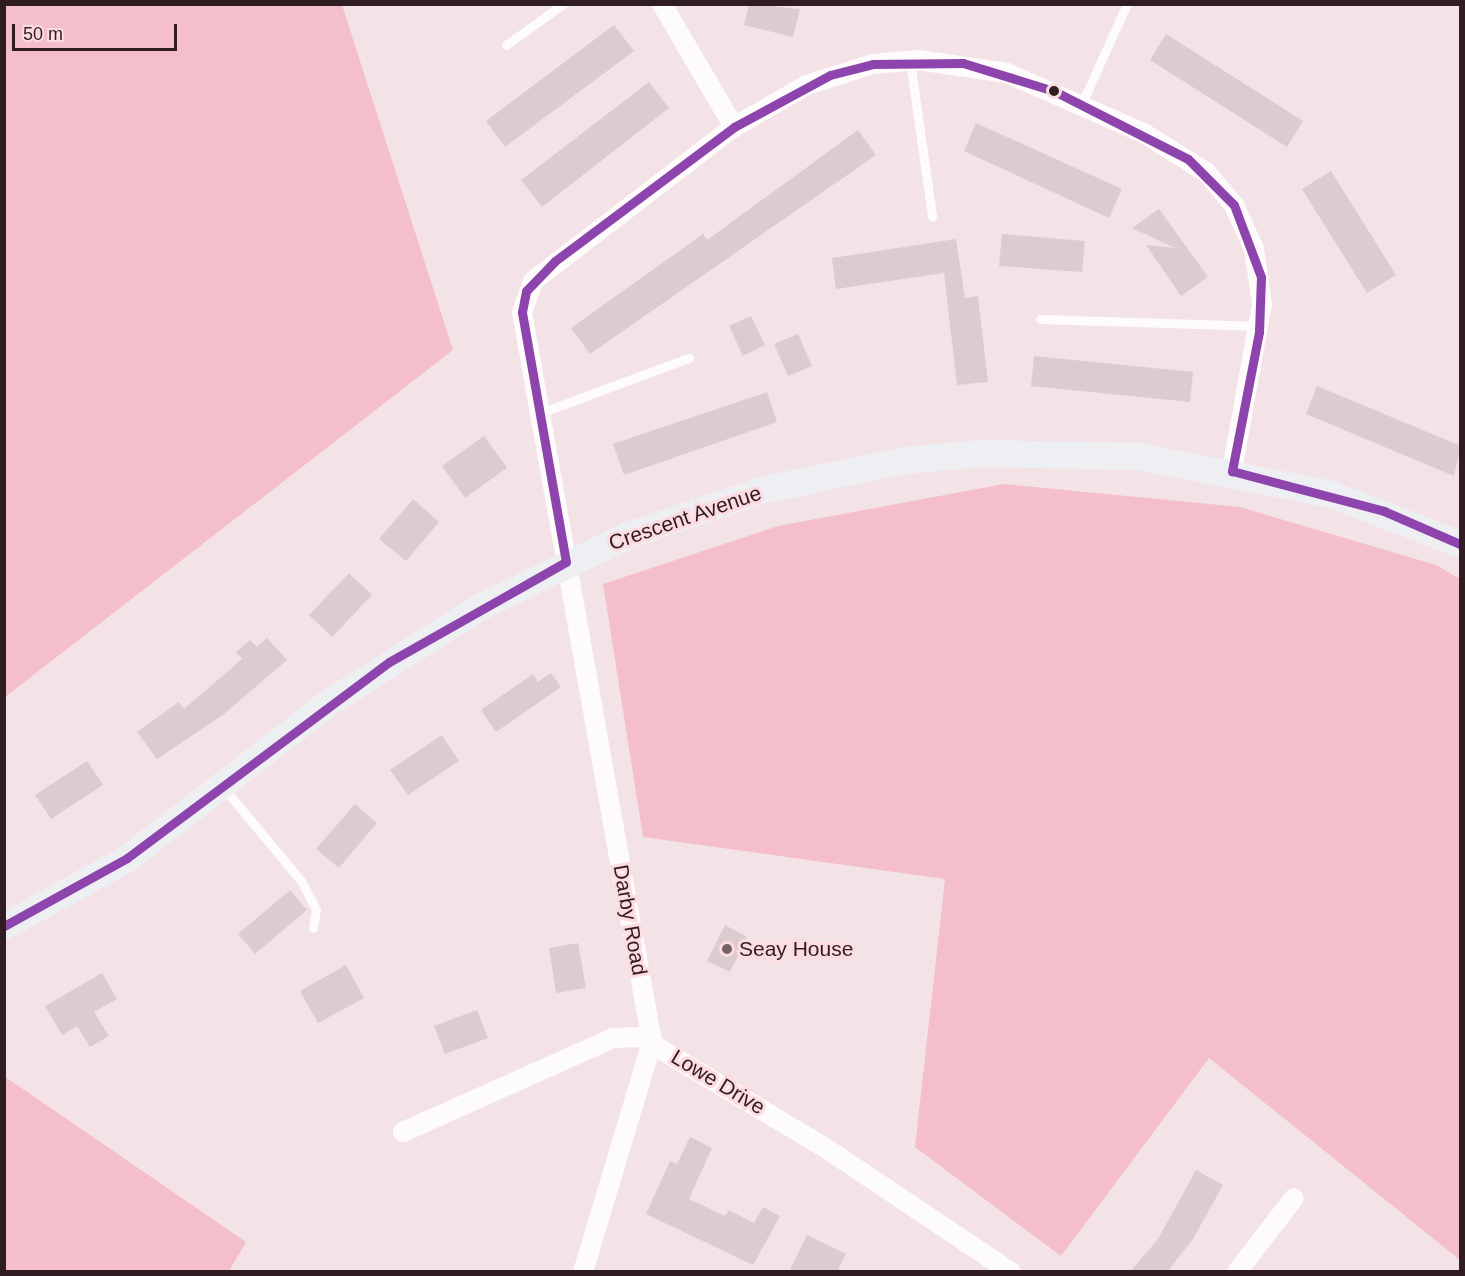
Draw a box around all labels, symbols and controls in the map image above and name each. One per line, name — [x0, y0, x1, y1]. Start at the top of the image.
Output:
scale bar — [15, 12, 180, 50]
text: 50 m — [23, 24, 63, 44]
unlabelled marker — [1048, 85, 1060, 97]
street label: Crescent Avenue — [605, 480, 765, 556]
street label: Darby Road — [608, 863, 652, 977]
place label: Seay House — [739, 936, 853, 962]
marker: Seay House — [720, 942, 734, 956]
street label: Lowe Drive — [666, 1044, 770, 1120]

